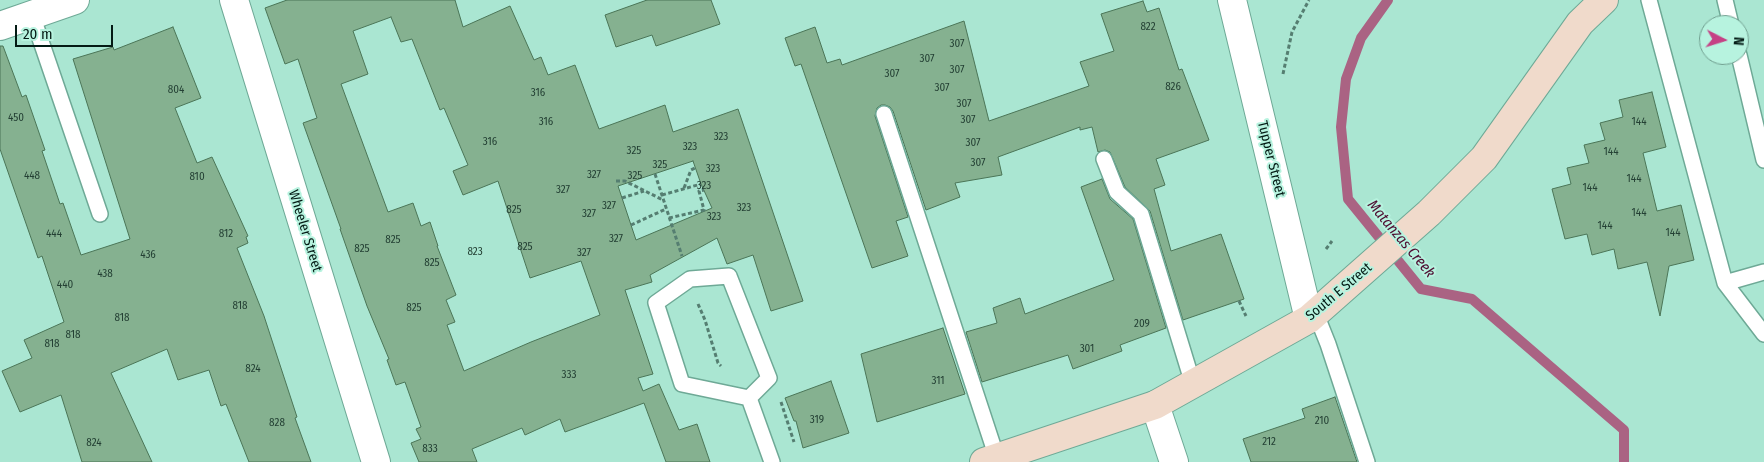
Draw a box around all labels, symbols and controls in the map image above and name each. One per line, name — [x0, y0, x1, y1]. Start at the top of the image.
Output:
scale bar — [18, 15, 115, 47]
north arrow — [1699, 15, 1749, 65]
house number: 822 — [1140, 20, 1156, 34]
text: 20 m — [23, 25, 53, 43]
text: N — [1730, 36, 1747, 46]
house number: 307 — [950, 37, 964, 51]
house number: 307 — [920, 52, 934, 66]
house number: 307 — [950, 63, 964, 77]
house number: 307 — [885, 67, 899, 81]
house number: 826 — [1165, 80, 1181, 94]
house number: 307 — [935, 81, 949, 95]
house number: 804 — [168, 83, 184, 97]
house number: 316 — [531, 86, 545, 100]
house number: 307 — [957, 97, 971, 111]
house number: 450 — [8, 111, 24, 125]
house number: 307 — [961, 113, 975, 127]
house number: 316 — [539, 115, 553, 129]
house number: 144 — [1632, 115, 1646, 129]
street label: Tupper Street — [1253, 119, 1289, 199]
house number: 323 — [714, 130, 728, 144]
house number: 316 — [483, 135, 497, 149]
house number: 307 — [966, 136, 980, 150]
house number: 323 — [683, 140, 697, 154]
house number: 325 — [627, 144, 641, 158]
house number: 144 — [1604, 145, 1618, 159]
house number: 307 — [971, 156, 985, 170]
house number: 325 — [653, 158, 667, 172]
house number: 323 — [706, 162, 720, 176]
house number: 327 — [587, 168, 601, 182]
house number: 448 — [24, 169, 40, 183]
house number: 325 — [628, 169, 642, 183]
house number: 810 — [189, 170, 205, 184]
house number: 144 — [1627, 172, 1641, 186]
house number: 323 — [697, 179, 711, 193]
house number: 144 — [1583, 181, 1597, 195]
house number: 327 — [556, 183, 570, 197]
street label: Wheeler Street — [285, 188, 325, 274]
water label: Matanzas Creek — [1363, 197, 1439, 281]
house number: 327 — [602, 199, 616, 213]
house number: 323 — [737, 201, 751, 215]
house number: 825 — [506, 203, 522, 217]
house number: 144 — [1632, 206, 1646, 220]
house number: 327 — [582, 207, 596, 221]
house number: 323 — [707, 210, 721, 224]
house number: 144 — [1598, 219, 1612, 233]
house number: 144 — [1666, 226, 1680, 240]
house number: 444 — [46, 227, 62, 241]
house number: 812 — [219, 227, 233, 241]
house number: 327 — [609, 232, 623, 246]
house number: 825 — [385, 233, 401, 247]
house number: 825 — [517, 240, 533, 254]
house number: 825 — [354, 242, 370, 256]
house number: 823 — [467, 245, 483, 259]
house number: 327 — [577, 246, 591, 260]
house number: 436 — [140, 248, 156, 262]
house number: 825 — [424, 256, 440, 270]
street label: South E Street — [1303, 259, 1375, 325]
house number: 438 — [97, 267, 113, 281]
house number: 440 — [57, 278, 73, 292]
house number: 818 — [232, 299, 248, 313]
house number: 825 — [406, 301, 422, 315]
house number: 818 — [114, 311, 130, 325]
house number: 209 — [1134, 317, 1150, 331]
house number: 818 — [65, 328, 81, 342]
house number: 818 — [44, 337, 60, 351]
house number: 301 — [1080, 342, 1094, 356]
house number: 824 — [245, 362, 261, 376]
house number: 333 — [562, 368, 576, 382]
house number: 311 — [931, 374, 945, 388]
house number: 319 — [810, 413, 824, 427]
house number: 210 — [1315, 414, 1329, 428]
house number: 828 — [269, 416, 285, 430]
house number: 212 — [1262, 435, 1276, 449]
house number: 824 — [86, 436, 102, 450]
house number: 833 — [422, 442, 438, 456]

